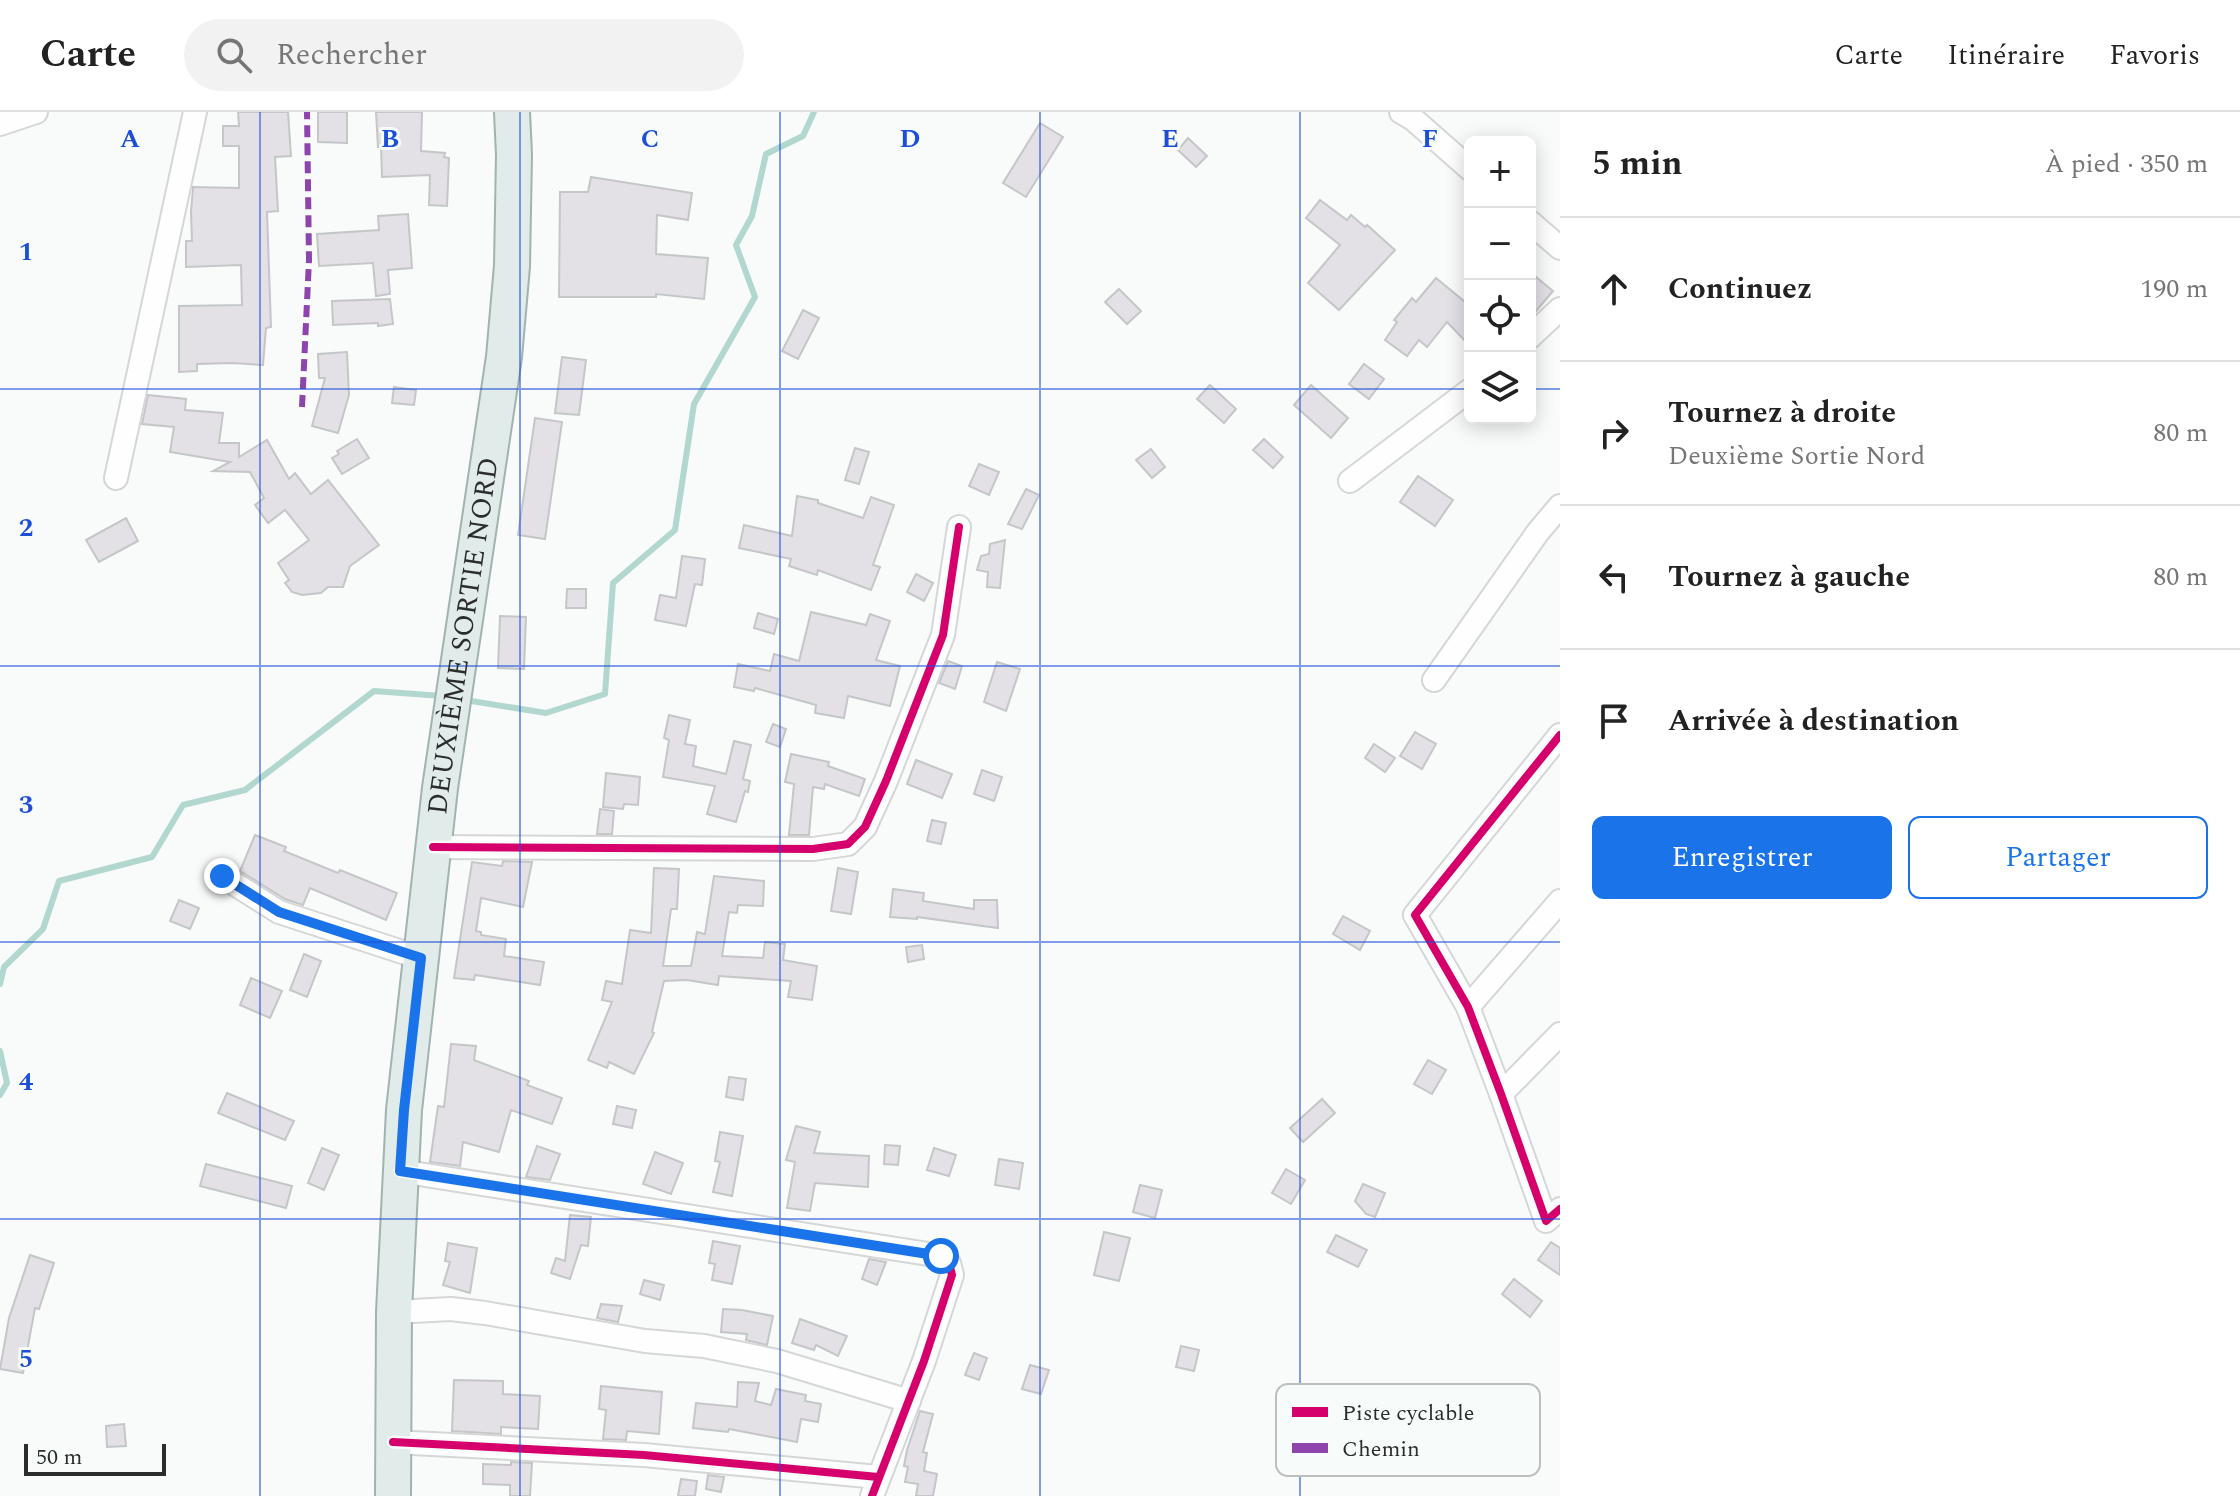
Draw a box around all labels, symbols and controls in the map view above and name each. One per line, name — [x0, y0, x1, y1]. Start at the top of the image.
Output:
search box — [184, 19, 744, 91]
text: Carte — [40, 26, 136, 84]
text: Rechercher — [276, 32, 427, 78]
icon: search — [212, 33, 256, 77]
text: Carte — [1835, 34, 1903, 77]
text: Itinéraire — [1947, 34, 2065, 77]
text: Favoris — [2109, 34, 2200, 77]
text: A — [120, 119, 140, 159]
text: B — [381, 119, 399, 159]
text: C — [641, 119, 659, 159]
text: D — [900, 119, 920, 159]
text: E — [1161, 119, 1179, 159]
text: F — [1422, 119, 1438, 159]
map controls — [1464, 136, 1536, 424]
button: + — [1464, 136, 1536, 208]
text: 5 min — [1592, 138, 1682, 190]
text: À pied · 350 m — [2045, 144, 2208, 184]
button: − — [1464, 208, 1536, 280]
text: 1 — [19, 232, 33, 272]
text: Continuez — [1668, 266, 1812, 312]
icon: ahead — [1592, 267, 1636, 311]
text: 190 m — [2140, 269, 2208, 309]
button: locate — [1464, 280, 1536, 352]
button: layers — [1464, 352, 1536, 424]
text: Tournez à droite — [1668, 390, 1896, 436]
icon: right — [1592, 411, 1636, 455]
text: 80 m — [2153, 413, 2208, 453]
text: Deuxième Sortie Nord — [1668, 436, 1925, 476]
street label: DEUXIÈME SORTIE NORD — [416, 454, 510, 817]
text: 2 — [19, 508, 33, 548]
text: Tournez à gauche — [1668, 554, 1910, 600]
icon: left — [1592, 555, 1636, 599]
text: 80 m — [2153, 557, 2208, 597]
text: Arrivée à destination — [1668, 698, 1959, 744]
icon: arrive — [1592, 699, 1636, 743]
text: 3 — [19, 785, 33, 825]
button: Enregistrer — [1592, 816, 1892, 899]
button: Partager — [1908, 816, 2208, 899]
route end — [204, 858, 240, 894]
text: 4 — [19, 1062, 34, 1102]
route start — [923, 1238, 959, 1274]
text: 5 — [19, 1339, 33, 1379]
legend — [1276, 1384, 1540, 1476]
text: Piste cyclable — [1342, 1397, 1474, 1430]
text: Chemin — [1342, 1433, 1420, 1466]
scale bar — [24, 1440, 166, 1476]
text: 50 m — [36, 1441, 82, 1474]

